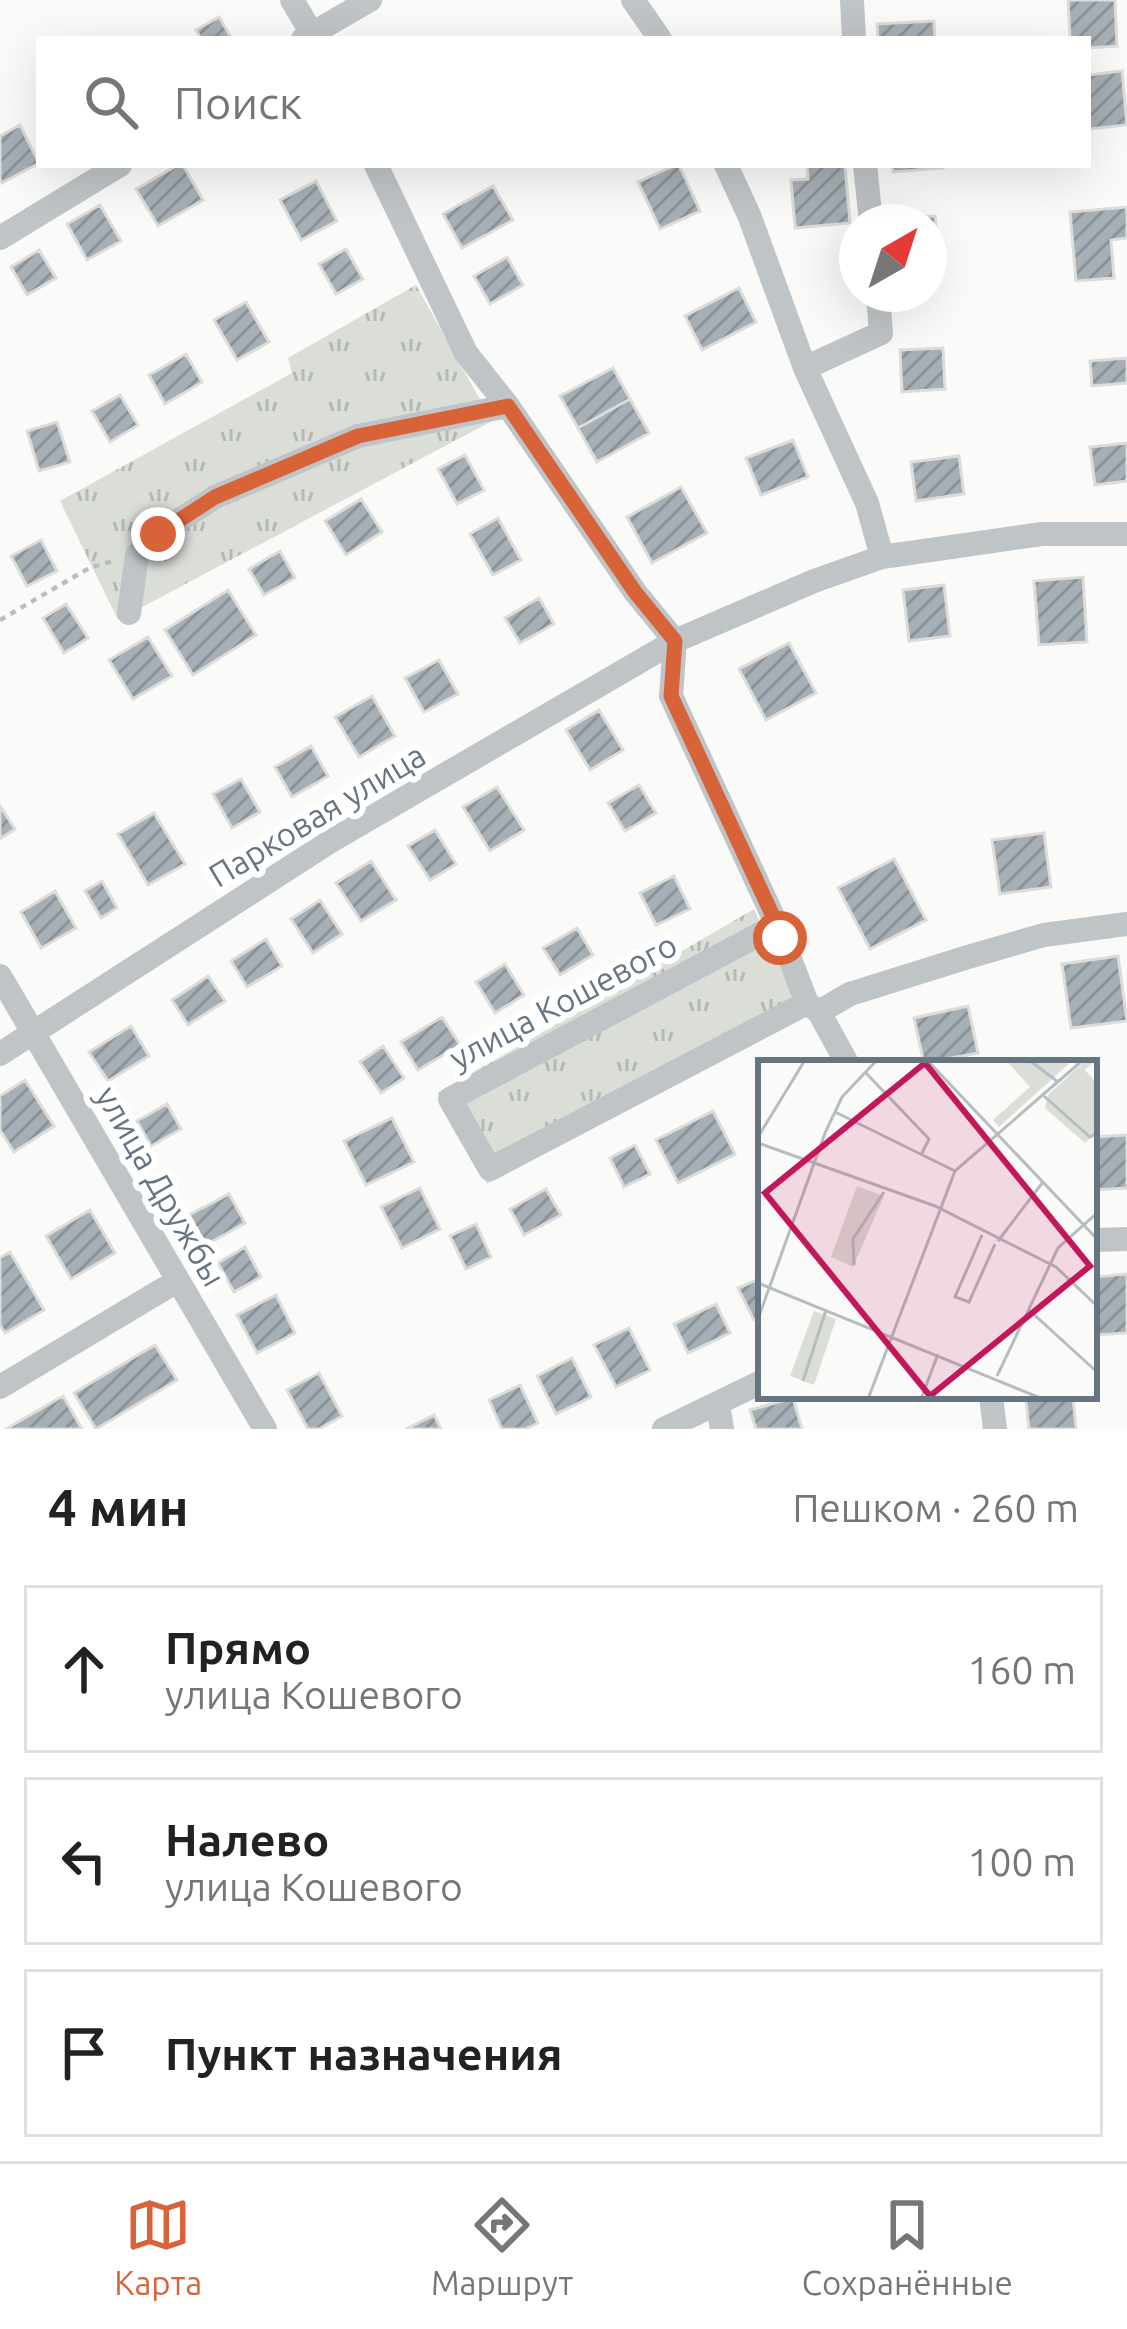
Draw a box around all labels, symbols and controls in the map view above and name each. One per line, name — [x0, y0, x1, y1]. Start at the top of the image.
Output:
search box — [36, 36, 1091, 168]
icon: search — [78, 69, 144, 135]
text: Поиск — [174, 77, 302, 128]
north arrow — [839, 204, 947, 312]
route end — [131, 507, 185, 561]
street label: Парковая улица — [202, 735, 431, 894]
route start — [753, 911, 807, 965]
street label: улица Кошевого — [443, 925, 683, 1076]
inset map — [758, 1060, 1097, 1399]
street label: улица Дружбы — [89, 1079, 234, 1292]
text: 4 мин — [48, 1478, 189, 1536]
text: Пешком · 260 m — [792, 1486, 1079, 1529]
text: Прямо — [165, 1622, 311, 1673]
icon: ahead — [51, 1636, 117, 1702]
text: 160 m — [967, 1648, 1076, 1691]
text: улица Кошевого — [165, 1673, 463, 1716]
text: Налево — [165, 1814, 329, 1865]
icon: left — [51, 1828, 117, 1894]
text: 100 m — [967, 1840, 1076, 1883]
text: улица Кошевого — [165, 1865, 463, 1908]
icon: arrive — [51, 2020, 117, 2086]
text: Пункт назначения — [165, 2028, 563, 2079]
tab: Карта — [114, 2192, 202, 2301]
tab: Маршрут — [431, 2192, 573, 2301]
tab: Сохранённые — [802, 2192, 1013, 2301]

